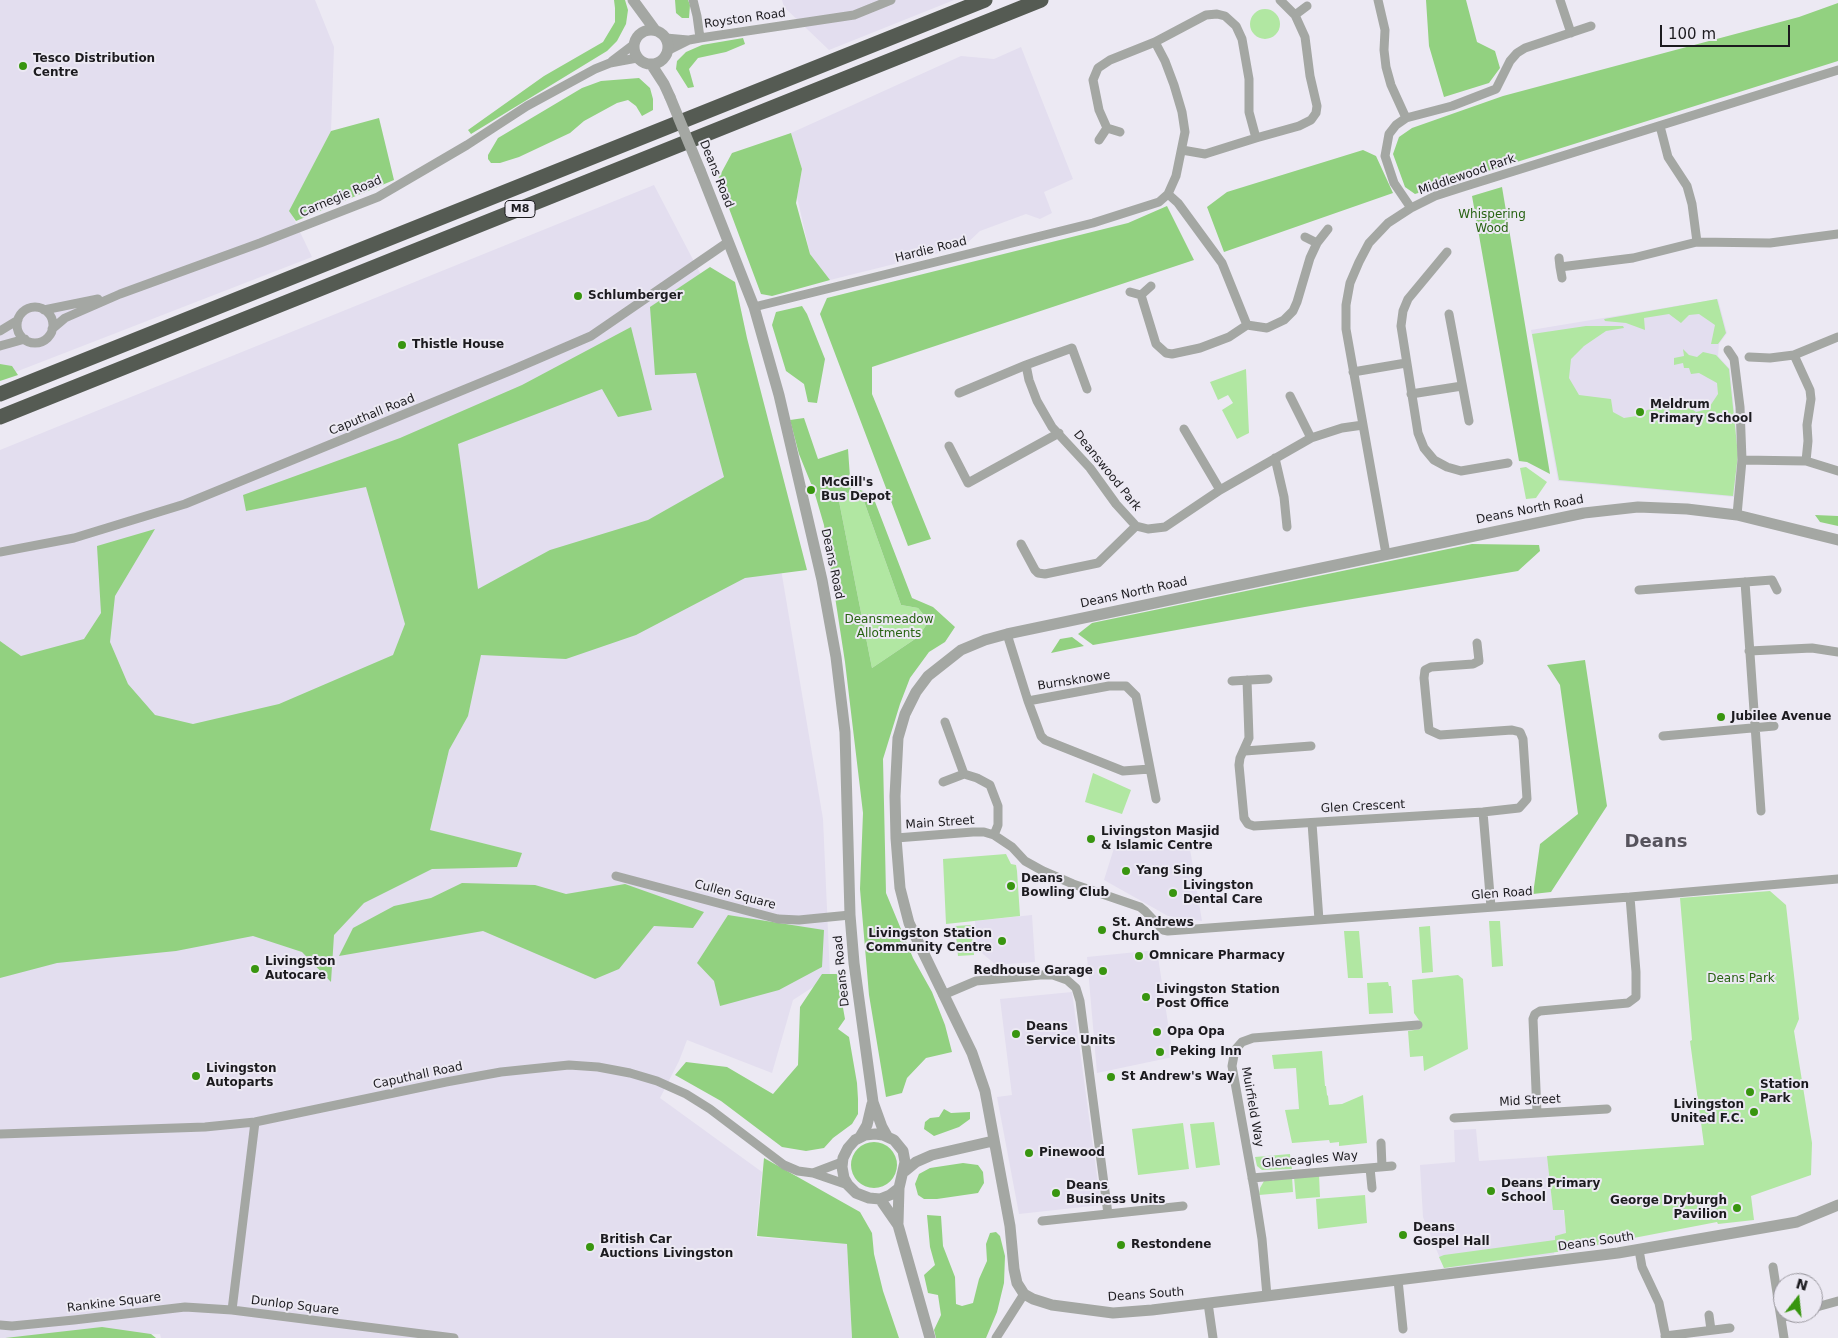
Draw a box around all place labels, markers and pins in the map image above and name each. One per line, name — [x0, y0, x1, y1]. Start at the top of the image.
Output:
place label: Tesco Distribution Centre — [33, 52, 155, 80]
marker: Tesco Distribution Centre — [17, 60, 29, 72]
place label: Schlumberger — [588, 289, 683, 303]
marker: Schlumberger — [572, 290, 584, 302]
place label: Thistle House — [412, 338, 504, 352]
marker: Thistle House — [396, 339, 408, 351]
place label: Meldrum Primary School — [1650, 398, 1752, 426]
marker: Meldrum Primary School — [1634, 406, 1646, 418]
place label: McGill's Bus Depot — [821, 476, 891, 504]
marker: McGill's Bus Depot — [805, 484, 817, 496]
place label: Jubilee Avenue — [1731, 710, 1831, 724]
marker: Jubilee Avenue — [1715, 711, 1727, 723]
place label: Livingston Masjid & Islamic Centre — [1101, 825, 1220, 853]
marker: Livingston Masjid & Islamic Centre — [1085, 833, 1097, 845]
place label: Yang Sing — [1136, 864, 1203, 878]
marker: Yang Sing — [1120, 865, 1132, 877]
place label: Deans Bowling Club — [1021, 872, 1109, 900]
place label: Livingston Dental Care — [1183, 879, 1263, 907]
marker: Deans Bowling Club — [1005, 880, 1017, 892]
marker: Livingston Dental Care — [1167, 887, 1179, 899]
place label: St. Andrews Church — [1112, 916, 1194, 944]
marker: St. Andrews Church — [1096, 924, 1108, 936]
place label: Livingston Station Community Centre — [866, 927, 992, 955]
marker: Livingston Station Community Centre — [996, 935, 1008, 947]
place label: Omnicare Pharmacy — [1149, 949, 1285, 963]
marker: Omnicare Pharmacy — [1133, 950, 1145, 962]
place label: Livingston Autocare — [265, 955, 335, 983]
marker: Livingston Autocare — [249, 963, 261, 975]
place label: Redhouse Garage — [974, 964, 1093, 978]
marker: Redhouse Garage — [1097, 965, 1109, 977]
place label: Livingston Station Post Office — [1156, 983, 1280, 1011]
marker: Livingston Station Post Office — [1140, 991, 1152, 1003]
place label: Deans Service Units — [1026, 1020, 1115, 1048]
place label: Opa Opa — [1167, 1025, 1225, 1039]
marker: Opa Opa — [1151, 1026, 1163, 1038]
marker: Deans Service Units — [1010, 1028, 1022, 1040]
place label: Peking Inn — [1170, 1045, 1242, 1059]
marker: Peking Inn — [1154, 1046, 1166, 1058]
place label: Livingston Autoparts — [206, 1062, 276, 1090]
marker: Livingston Autoparts — [190, 1070, 202, 1082]
place label: St Andrew's Way — [1121, 1070, 1234, 1084]
marker: St Andrew's Way — [1105, 1071, 1117, 1083]
place label: Station Park — [1760, 1078, 1809, 1106]
marker: Station Park — [1744, 1086, 1756, 1098]
place label: Livingston United F.C. — [1671, 1098, 1744, 1126]
marker: Livingston United F.C. — [1748, 1106, 1760, 1118]
place label: Pinewood — [1039, 1146, 1105, 1160]
marker: Pinewood — [1023, 1147, 1035, 1159]
place label: Deans Primary School — [1501, 1177, 1600, 1205]
place label: Deans Business Units — [1066, 1179, 1165, 1207]
marker: Deans Primary School — [1485, 1185, 1497, 1197]
marker: Deans Business Units — [1050, 1187, 1062, 1199]
place label: George Dryburgh Pavilion — [1610, 1194, 1727, 1222]
marker: George Dryburgh Pavilion — [1731, 1202, 1743, 1214]
place label: Deans Gospel Hall — [1413, 1221, 1490, 1249]
marker: Deans Gospel Hall — [1397, 1229, 1409, 1241]
place label: British Car Auctions Livingston — [600, 1233, 733, 1261]
place label: Restondene — [1131, 1238, 1211, 1252]
marker: Restondene — [1115, 1239, 1127, 1251]
marker: British Car Auctions Livingston — [584, 1241, 596, 1253]

